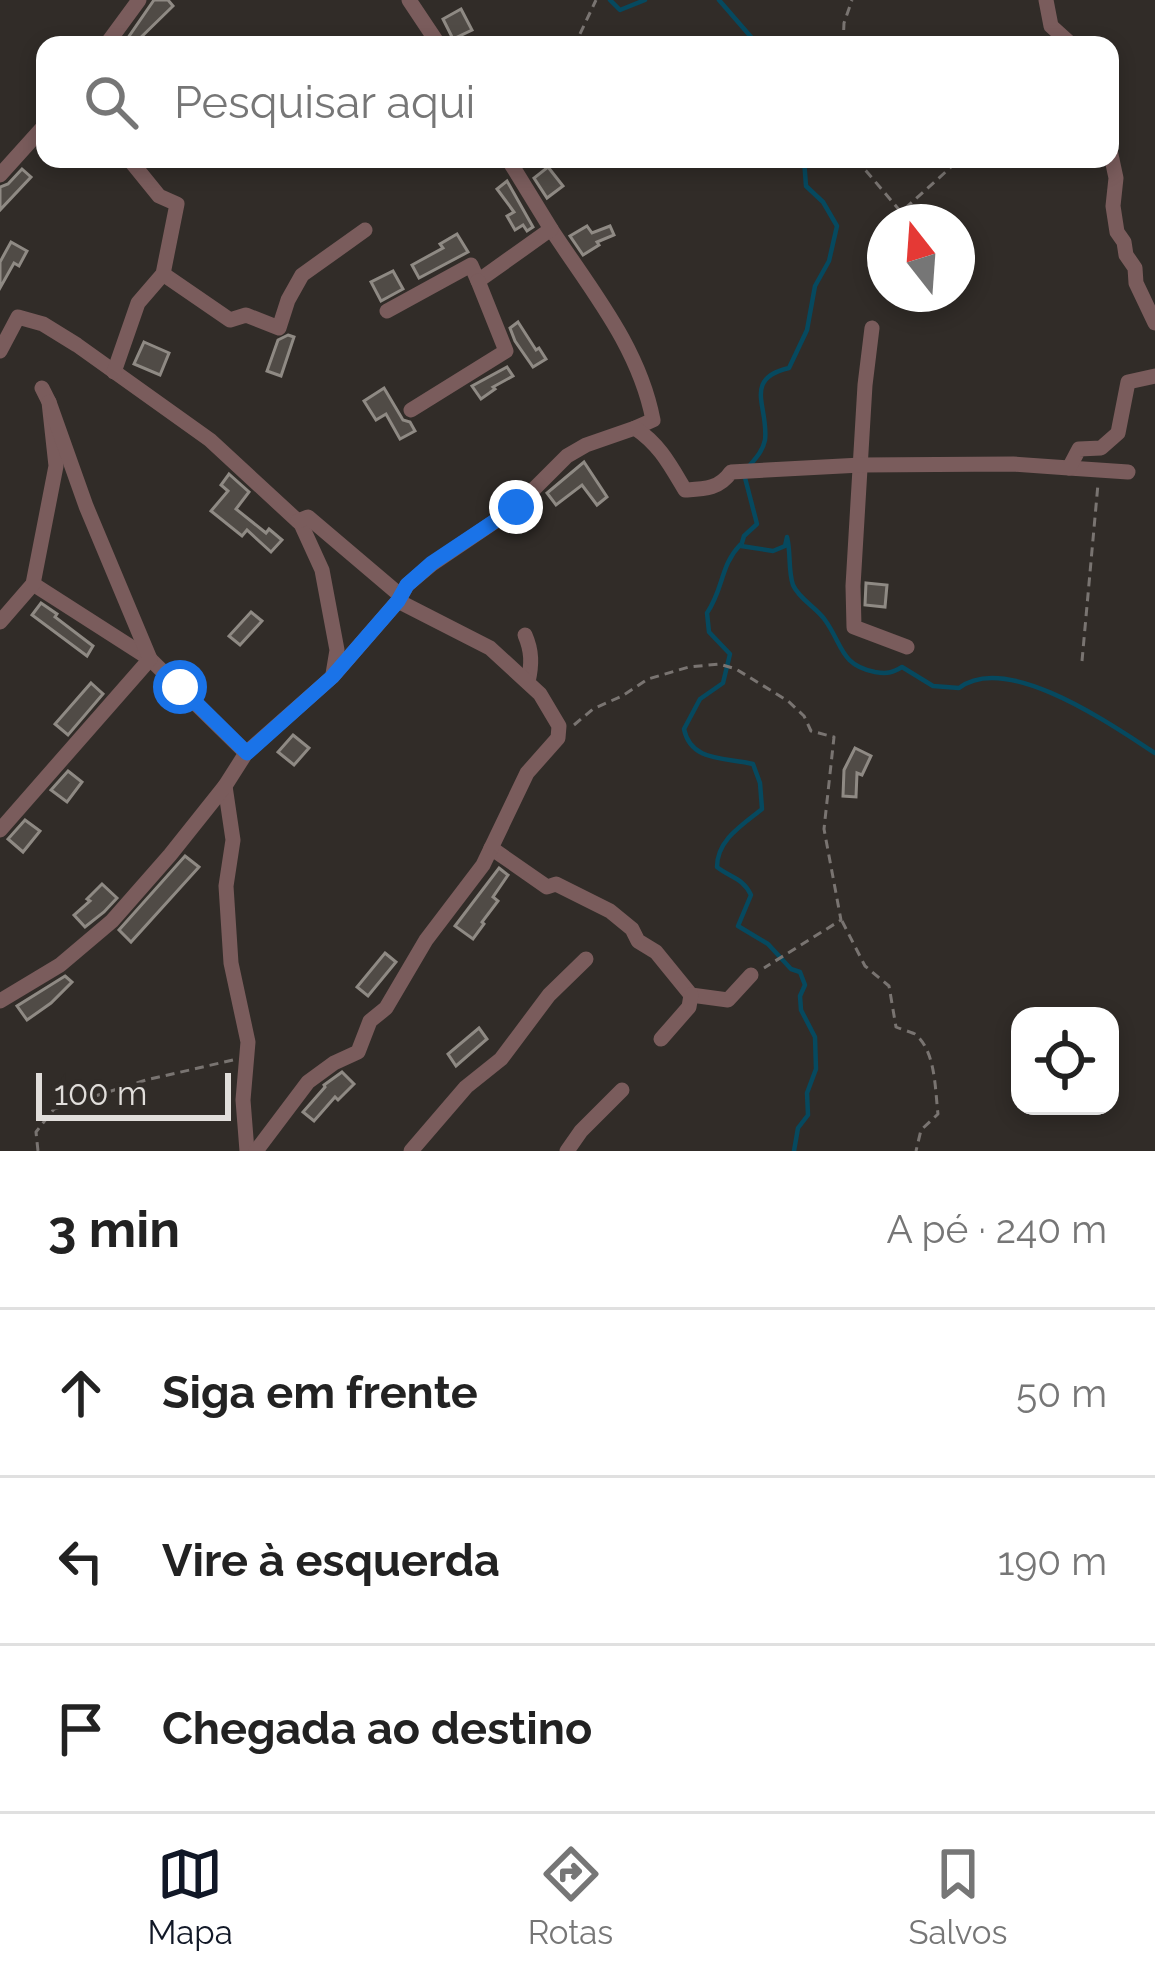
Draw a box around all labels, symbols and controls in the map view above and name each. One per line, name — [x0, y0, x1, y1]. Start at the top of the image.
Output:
search box — [36, 36, 1119, 168]
icon: search — [78, 69, 144, 135]
text: Pesquisar aqui — [174, 76, 475, 129]
north arrow — [867, 204, 975, 312]
route end — [489, 480, 543, 534]
route start — [153, 660, 207, 714]
map controls — [1011, 1007, 1119, 1115]
button: locate — [1011, 1007, 1119, 1115]
scale bar — [36, 1067, 231, 1120]
text: 100 m — [54, 1074, 147, 1113]
text: 3 min — [48, 1199, 180, 1259]
text: A pé · 240 m — [886, 1206, 1107, 1252]
icon: ahead — [48, 1360, 114, 1426]
text: Siga em frente — [162, 1366, 478, 1419]
text: 50 m — [1016, 1370, 1107, 1416]
icon: left — [48, 1528, 114, 1594]
text: Vire à esquerda — [162, 1534, 500, 1587]
text: 190 m — [998, 1538, 1107, 1584]
icon: arrive — [48, 1696, 114, 1762]
text: Chegada ao destino — [162, 1702, 592, 1755]
tab: Mapa — [148, 1841, 233, 1952]
tab: Rotas — [528, 1841, 613, 1952]
tab: Salvos — [908, 1841, 1007, 1952]

